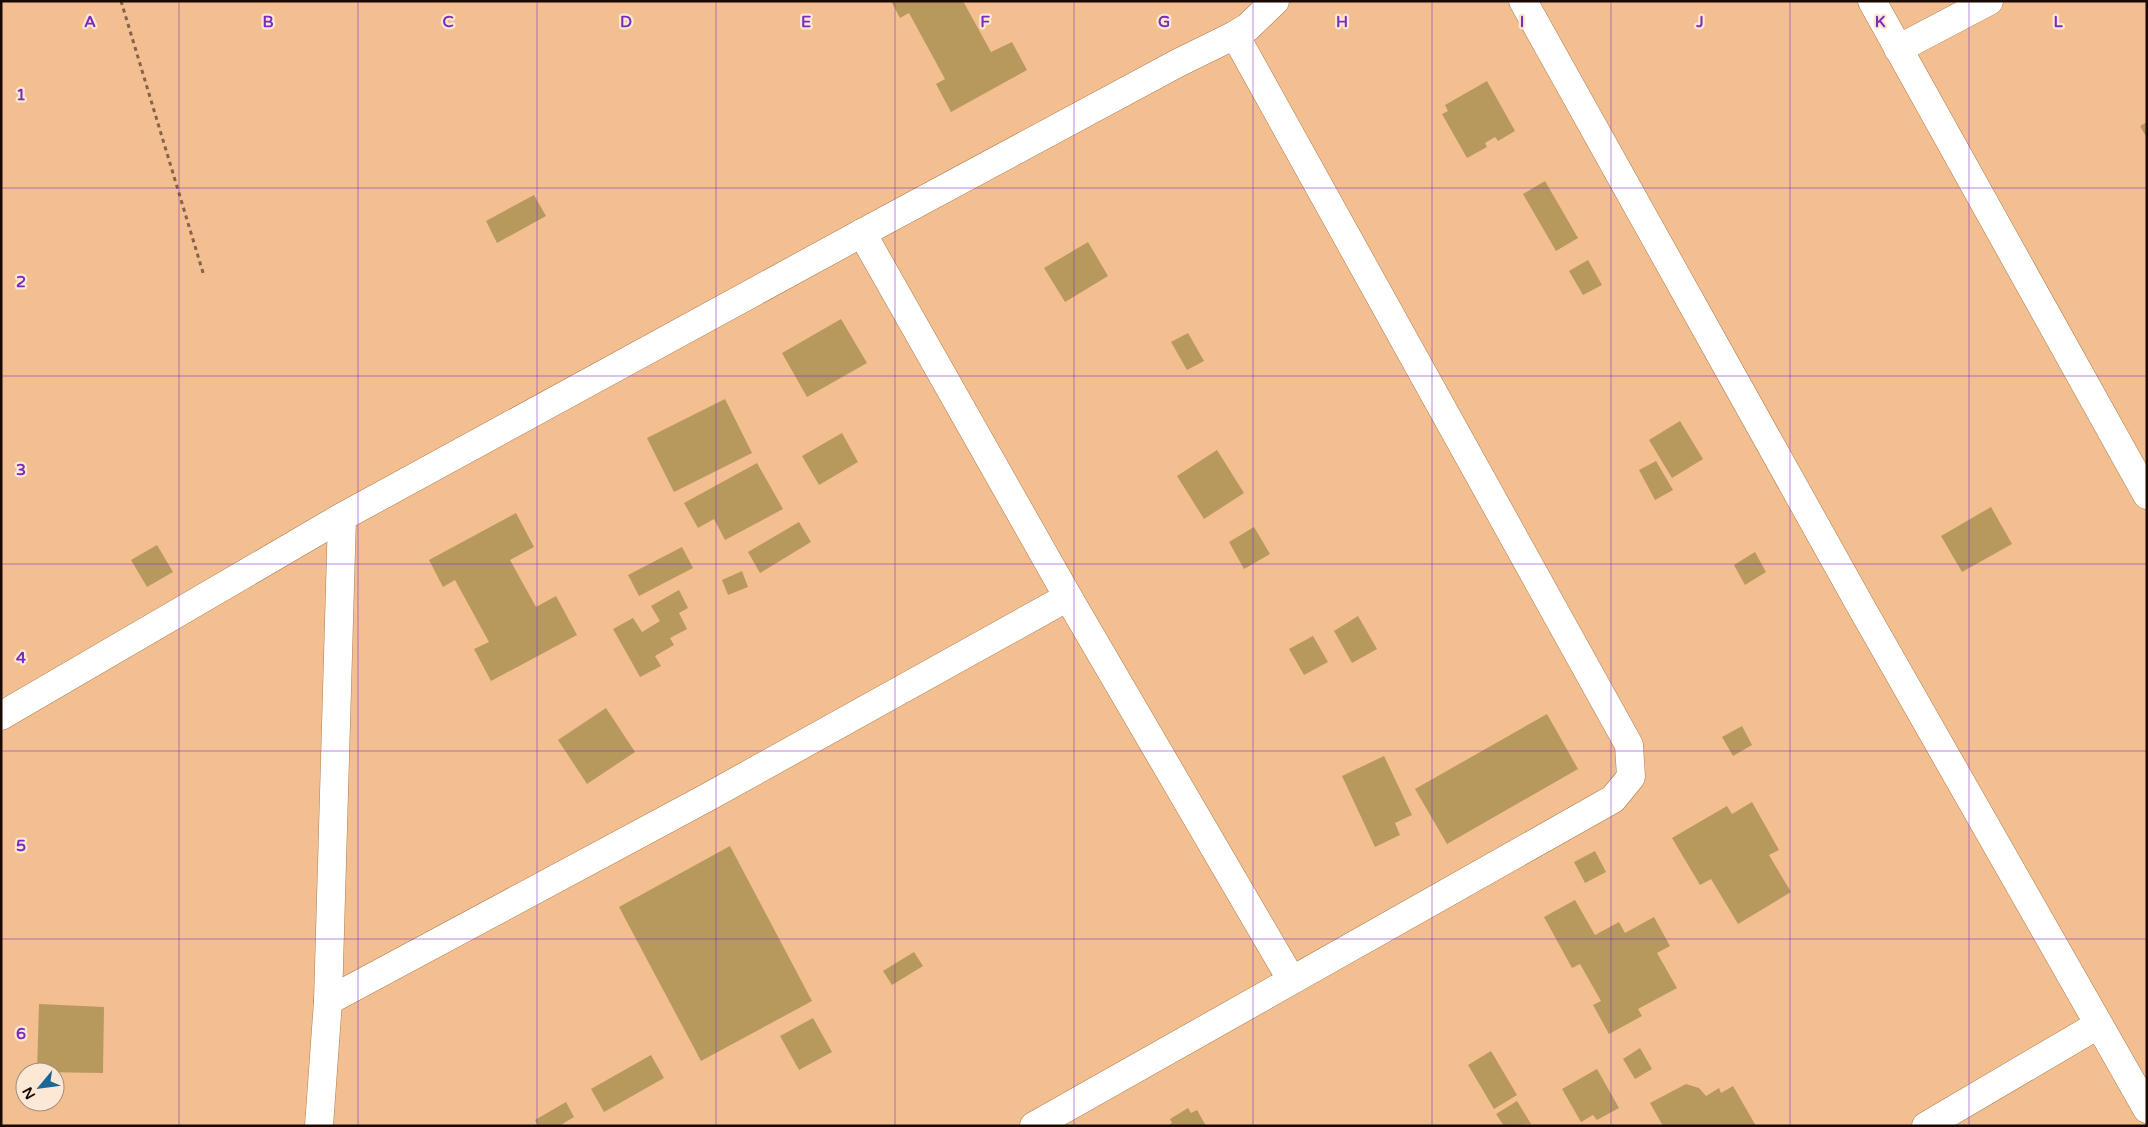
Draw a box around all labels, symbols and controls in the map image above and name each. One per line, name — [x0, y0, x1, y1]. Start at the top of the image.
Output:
text: A — [84, 12, 96, 32]
text: B — [262, 12, 274, 32]
text: C — [442, 12, 454, 32]
text: D — [620, 12, 632, 32]
text: E — [801, 12, 811, 32]
text: F — [980, 12, 990, 32]
text: G — [1158, 12, 1170, 32]
text: H — [1336, 12, 1348, 32]
text: I — [1520, 12, 1524, 32]
text: J — [1695, 12, 1704, 32]
text: K — [1875, 12, 1886, 32]
text: L — [2053, 12, 2063, 32]
text: 1 — [16, 85, 26, 105]
text: 2 — [16, 272, 26, 292]
text: 3 — [16, 460, 26, 480]
text: 4 — [16, 648, 26, 668]
text: 5 — [16, 836, 26, 856]
text: 6 — [16, 1024, 26, 1044]
north arrow — [15, 1062, 65, 1112]
text: N — [19, 1084, 39, 1102]

